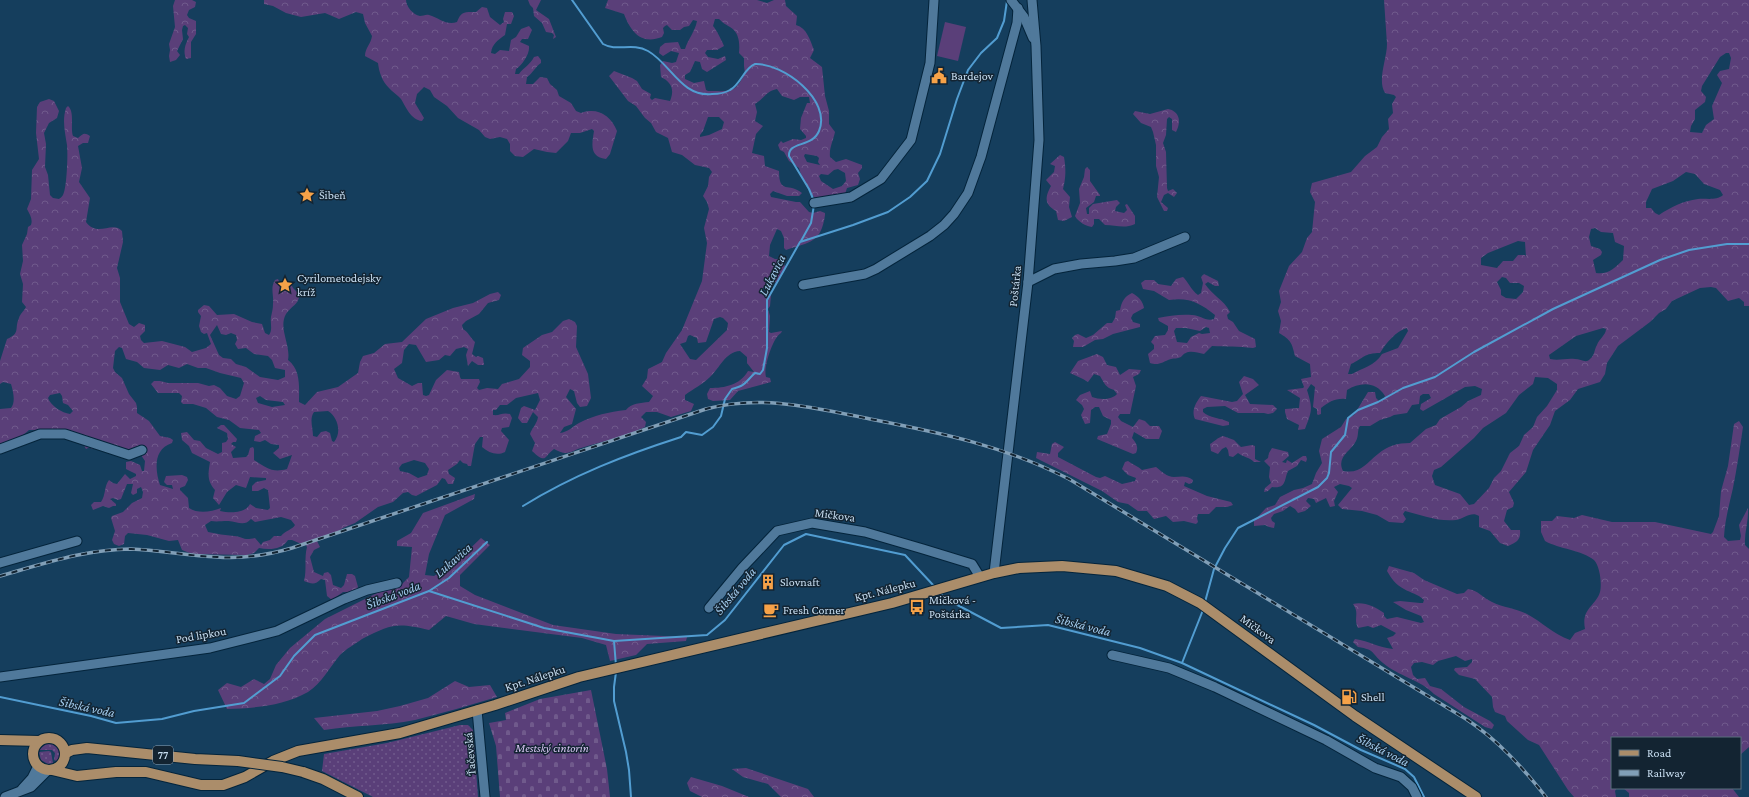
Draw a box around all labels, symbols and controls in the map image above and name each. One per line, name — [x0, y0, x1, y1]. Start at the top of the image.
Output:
public building icon: Bardejov — [930, 67, 948, 85]
place label: Bardejov — [951, 69, 994, 83]
place icon: Šibeň — [298, 186, 316, 204]
place label: Šibeň — [319, 188, 346, 202]
water label: Lukavica — [755, 252, 789, 298]
street label: Poštárka — [1006, 264, 1024, 307]
place label: Cyrilometodejsky kríž — [297, 271, 382, 299]
place icon: Cyrilometodejsky kríž — [276, 276, 294, 294]
street label: Mičkova — [814, 505, 857, 525]
water label: Lukavica — [431, 540, 475, 580]
water label: Šibská voda — [711, 564, 759, 618]
building icon: Slovnaft — [759, 573, 777, 591]
place label: Slovnaft — [780, 575, 821, 589]
street label: Kpt. Nálepku — [853, 576, 918, 604]
water label: Šibská voda — [364, 578, 422, 612]
place label: Mičková - Poštárka — [929, 593, 976, 621]
bus stop icon: Mičková - Poštárka — [908, 598, 926, 616]
cafe icon: Fresh Corner — [762, 601, 780, 619]
place label: Fresh Corner — [783, 603, 845, 617]
water label: Šibská voda — [1054, 611, 1112, 639]
street label: Mičkova — [1237, 611, 1279, 647]
street label: Pod lipkou — [175, 624, 228, 646]
street label: Kpt. Nálepku — [503, 662, 567, 694]
fuel station icon: Shell — [1340, 688, 1358, 706]
place label: Shell — [1361, 690, 1385, 704]
water label: Šibská voda — [58, 694, 116, 720]
water label: Šibská voda — [1354, 730, 1412, 770]
street label: Ťačevská — [461, 731, 479, 776]
legend — [1611, 737, 1741, 789]
park label: Mestský cintorín — [514, 741, 589, 755]
road number: 77 — [153, 746, 173, 764]
text: Road — [1647, 746, 1672, 760]
text: Railway — [1647, 766, 1686, 780]

